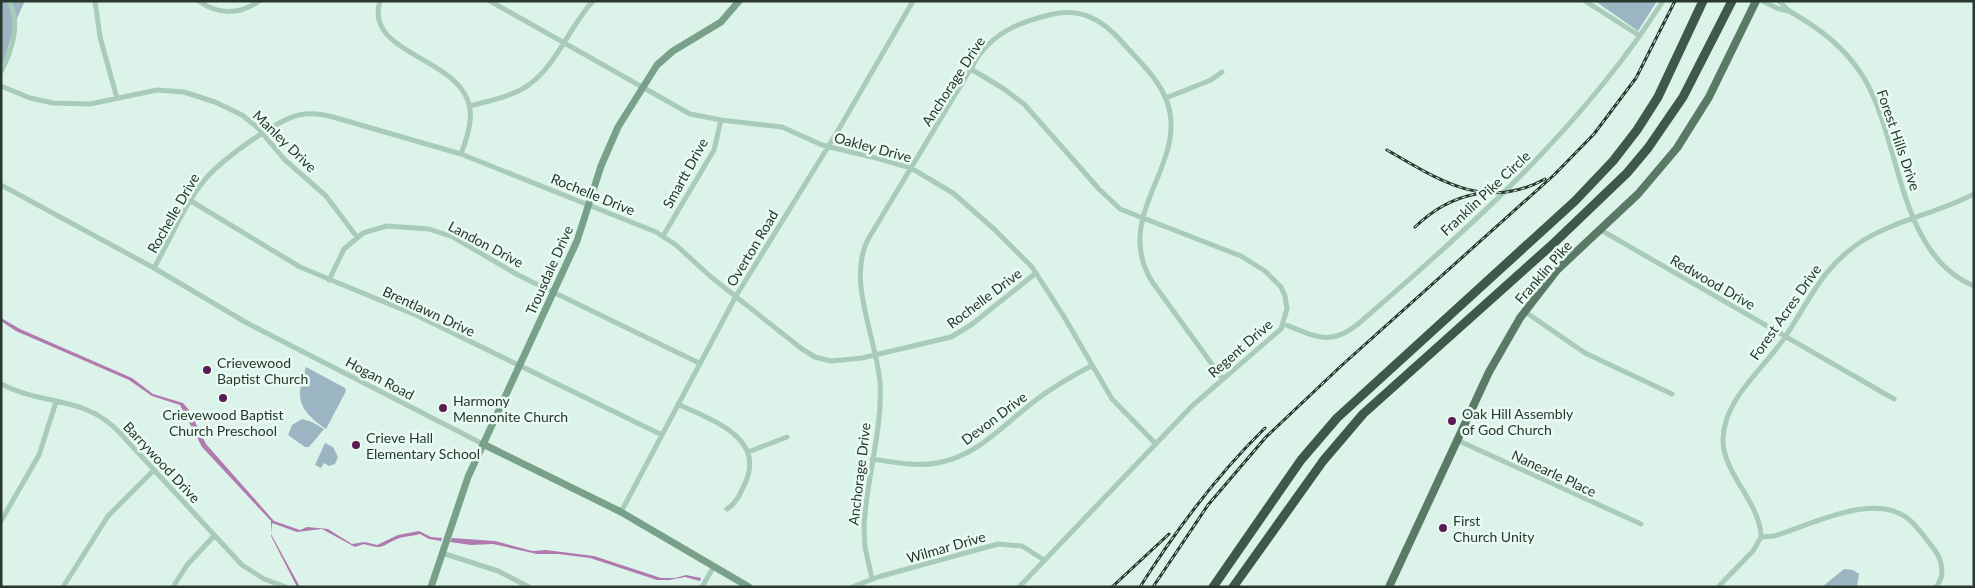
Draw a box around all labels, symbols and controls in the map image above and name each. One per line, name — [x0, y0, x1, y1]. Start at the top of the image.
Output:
street label: Anchorage Drive — [918, 33, 988, 129]
street label: Forest Hills Drive — [1874, 87, 1924, 193]
street label: Manley Drive — [250, 106, 320, 176]
street label: Oakley Drive — [832, 129, 914, 165]
street label: Smartt Drive — [659, 135, 711, 211]
street label: Franklin Pike Circle — [1437, 147, 1533, 239]
street label: Rochelle Drive — [549, 169, 637, 219]
street label: Rochelle Drive — [143, 170, 203, 256]
street label: Overton Road — [723, 207, 781, 289]
street label: Landon Drive — [446, 217, 526, 271]
street label: Trousdale Drive — [522, 223, 576, 317]
street label: Franklin Pike — [1511, 237, 1575, 307]
street label: Redwood Drive — [1668, 251, 1758, 313]
street label: Forest Acres Drive — [1746, 261, 1824, 363]
street label: Rochelle Drive — [943, 264, 1025, 332]
street label: Brentlawn Drive — [380, 282, 478, 340]
street label: Regent Drive — [1204, 315, 1276, 381]
street label: Hogan Road — [343, 353, 417, 403]
place label: Crievewood Baptist Church — [217, 354, 308, 387]
marker: Crievewood Baptist Church — [201, 364, 213, 376]
street label: Devon Drive — [958, 388, 1030, 448]
marker: Crievewood Baptist Church Preschool — [217, 392, 229, 404]
place label: Harmony Mennonite Church — [453, 392, 568, 425]
marker: Harmony Mennonite Church — [437, 402, 449, 414]
place label: Oak Hill Assembly of God Church — [1462, 405, 1574, 438]
place label: Crievewood Baptist Church Preschool — [163, 406, 283, 439]
marker: Oak Hill Assembly of God Church — [1446, 415, 1458, 427]
street label: Barrywood Drive — [120, 418, 204, 506]
street label: Anchorage Drive — [844, 422, 874, 526]
place label: Crieve Hall Elementary School — [366, 429, 480, 462]
marker: Crieve Hall Elementary School — [350, 439, 362, 451]
street label: Nanearle Place — [1509, 446, 1599, 500]
place label: First Church Unity — [1453, 512, 1535, 545]
marker: First Church Unity — [1437, 522, 1449, 534]
street label: Wilmar Drive — [905, 528, 987, 566]

